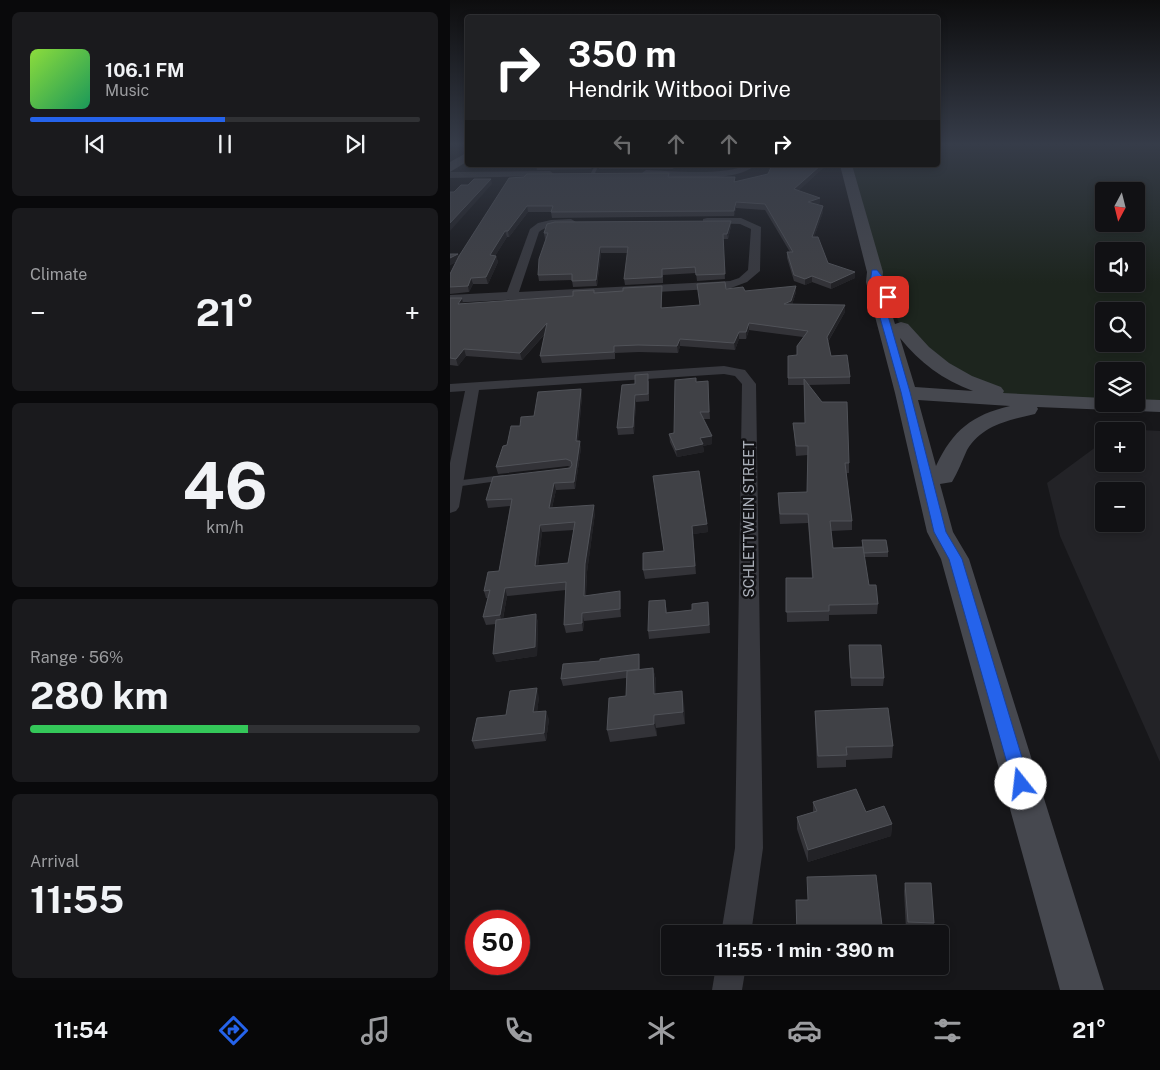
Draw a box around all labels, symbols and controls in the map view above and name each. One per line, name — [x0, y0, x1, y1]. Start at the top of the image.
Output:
text: 350 m — [568, 34, 677, 75]
icon: right — [485, 35, 550, 100]
text: 106.1 FM — [105, 59, 185, 81]
text: Hendrik Witbooi Drive — [568, 76, 791, 102]
text: Music — [105, 81, 149, 100]
icon: previous — [81, 130, 109, 158]
icon: pause — [211, 130, 239, 158]
icon: next — [341, 130, 369, 158]
icon: left — [609, 130, 637, 158]
icon: ahead — [662, 130, 690, 158]
icon: ahead — [715, 130, 743, 158]
icon: right — [768, 130, 796, 158]
north arrow — [1095, 182, 1145, 232]
map controls — [1095, 182, 1145, 532]
button: sound — [1095, 242, 1145, 292]
text: Climate — [30, 265, 87, 284]
pin — [867, 276, 909, 318]
icon: arrive — [874, 283, 902, 311]
text: 21° — [196, 290, 254, 335]
text: − — [30, 296, 46, 329]
text: + — [404, 296, 420, 329]
button: search — [1095, 302, 1145, 352]
button: layers — [1095, 362, 1145, 412]
button: + — [1095, 422, 1145, 472]
street label: SCHLETTWEIN STREET — [741, 440, 757, 598]
text: 46 — [182, 447, 268, 524]
button: − — [1095, 482, 1145, 532]
text: km/h — [206, 518, 244, 537]
text: Range · 56% — [30, 648, 123, 667]
text: 280 km — [30, 673, 169, 718]
position arrow — [994, 757, 1046, 809]
text: Arrival — [30, 852, 79, 871]
text: 11:55 — [30, 877, 124, 922]
speed limit sign: 50 — [465, 910, 530, 975]
text: 11:55 · 1 min · 390 m — [716, 939, 894, 961]
icon: directions — [216, 1013, 251, 1048]
icon: music — [358, 1013, 393, 1048]
icon: phone — [501, 1013, 536, 1048]
icon: climate — [644, 1013, 679, 1048]
icon: car — [787, 1013, 822, 1048]
icon: filters — [930, 1013, 965, 1048]
text: 11:54 — [54, 1017, 108, 1043]
text: 21° — [1072, 1017, 1106, 1043]

